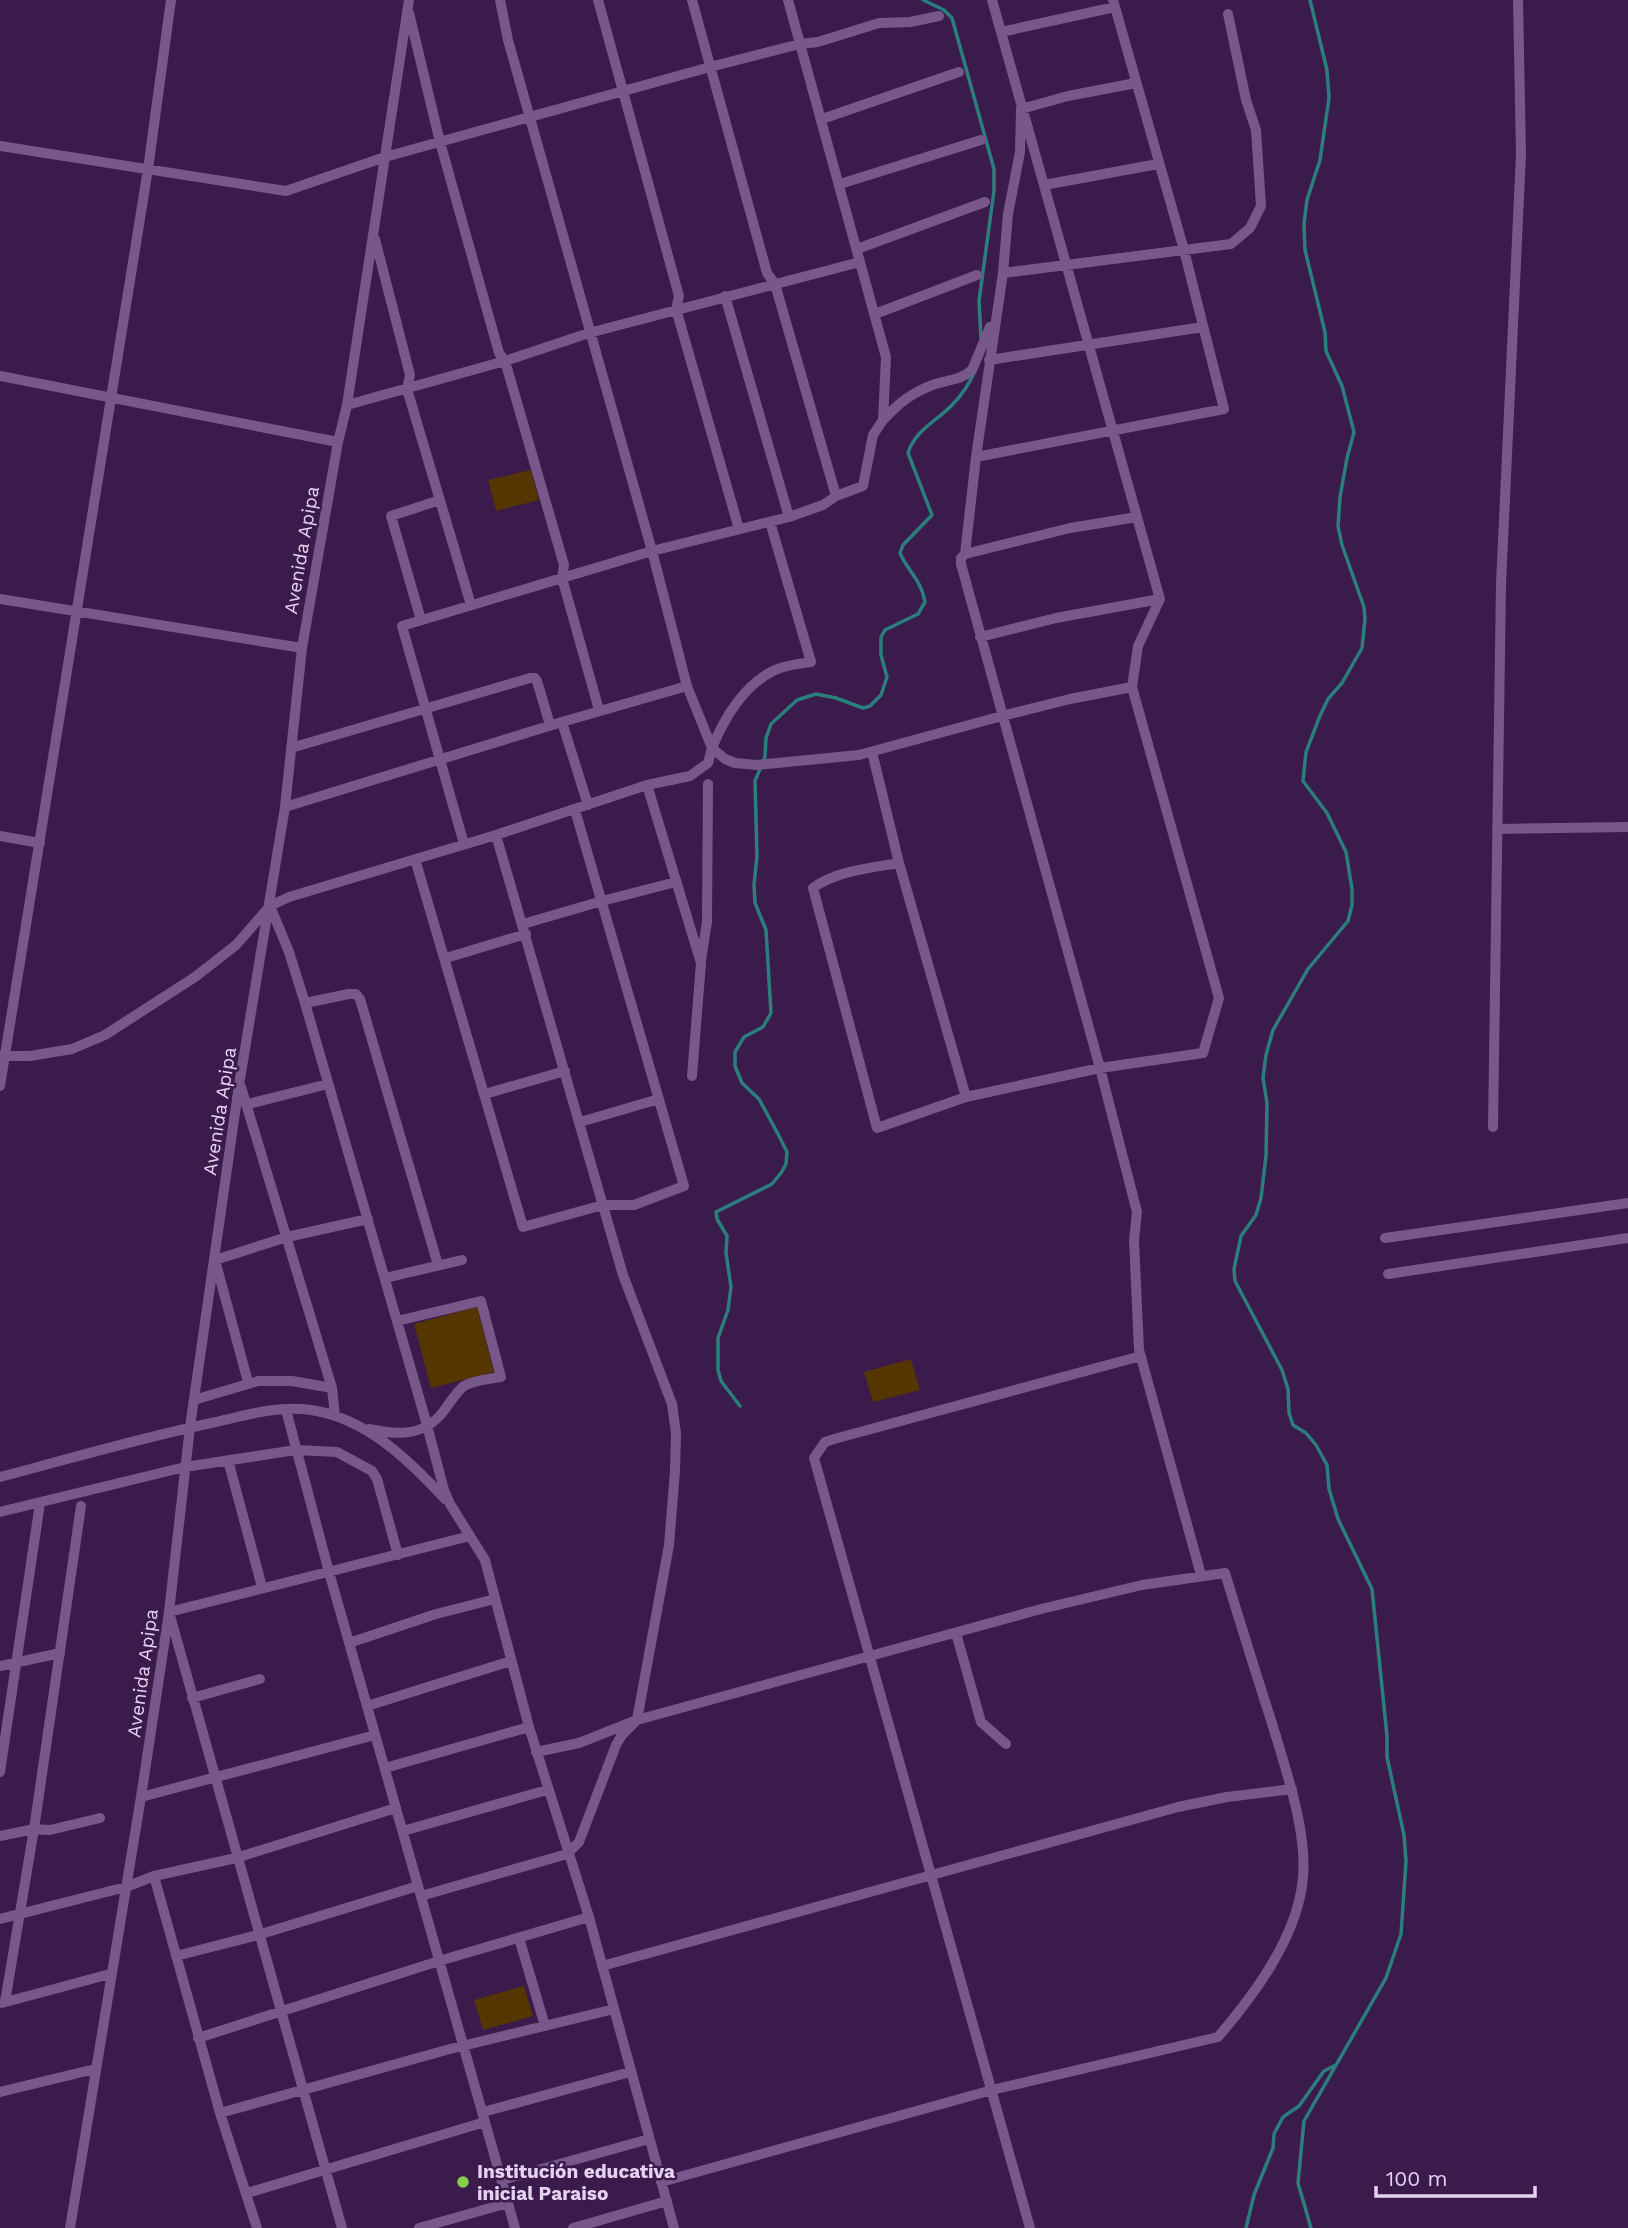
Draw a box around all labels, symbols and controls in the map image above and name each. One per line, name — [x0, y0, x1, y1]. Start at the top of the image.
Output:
street label: Avenida Apipa — [279, 484, 324, 616]
street label: Avenida Apipa — [198, 1045, 241, 1177]
street label: Avenida Apipa — [122, 1607, 163, 1739]
scale bar — [1376, 2154, 1535, 2198]
place label: Institución educativa inicial Paraiso — [477, 2160, 675, 2205]
text: 100 m — [1386, 2166, 1448, 2191]
marker: Institución educativa inicial Paraiso — [455, 2174, 471, 2190]

